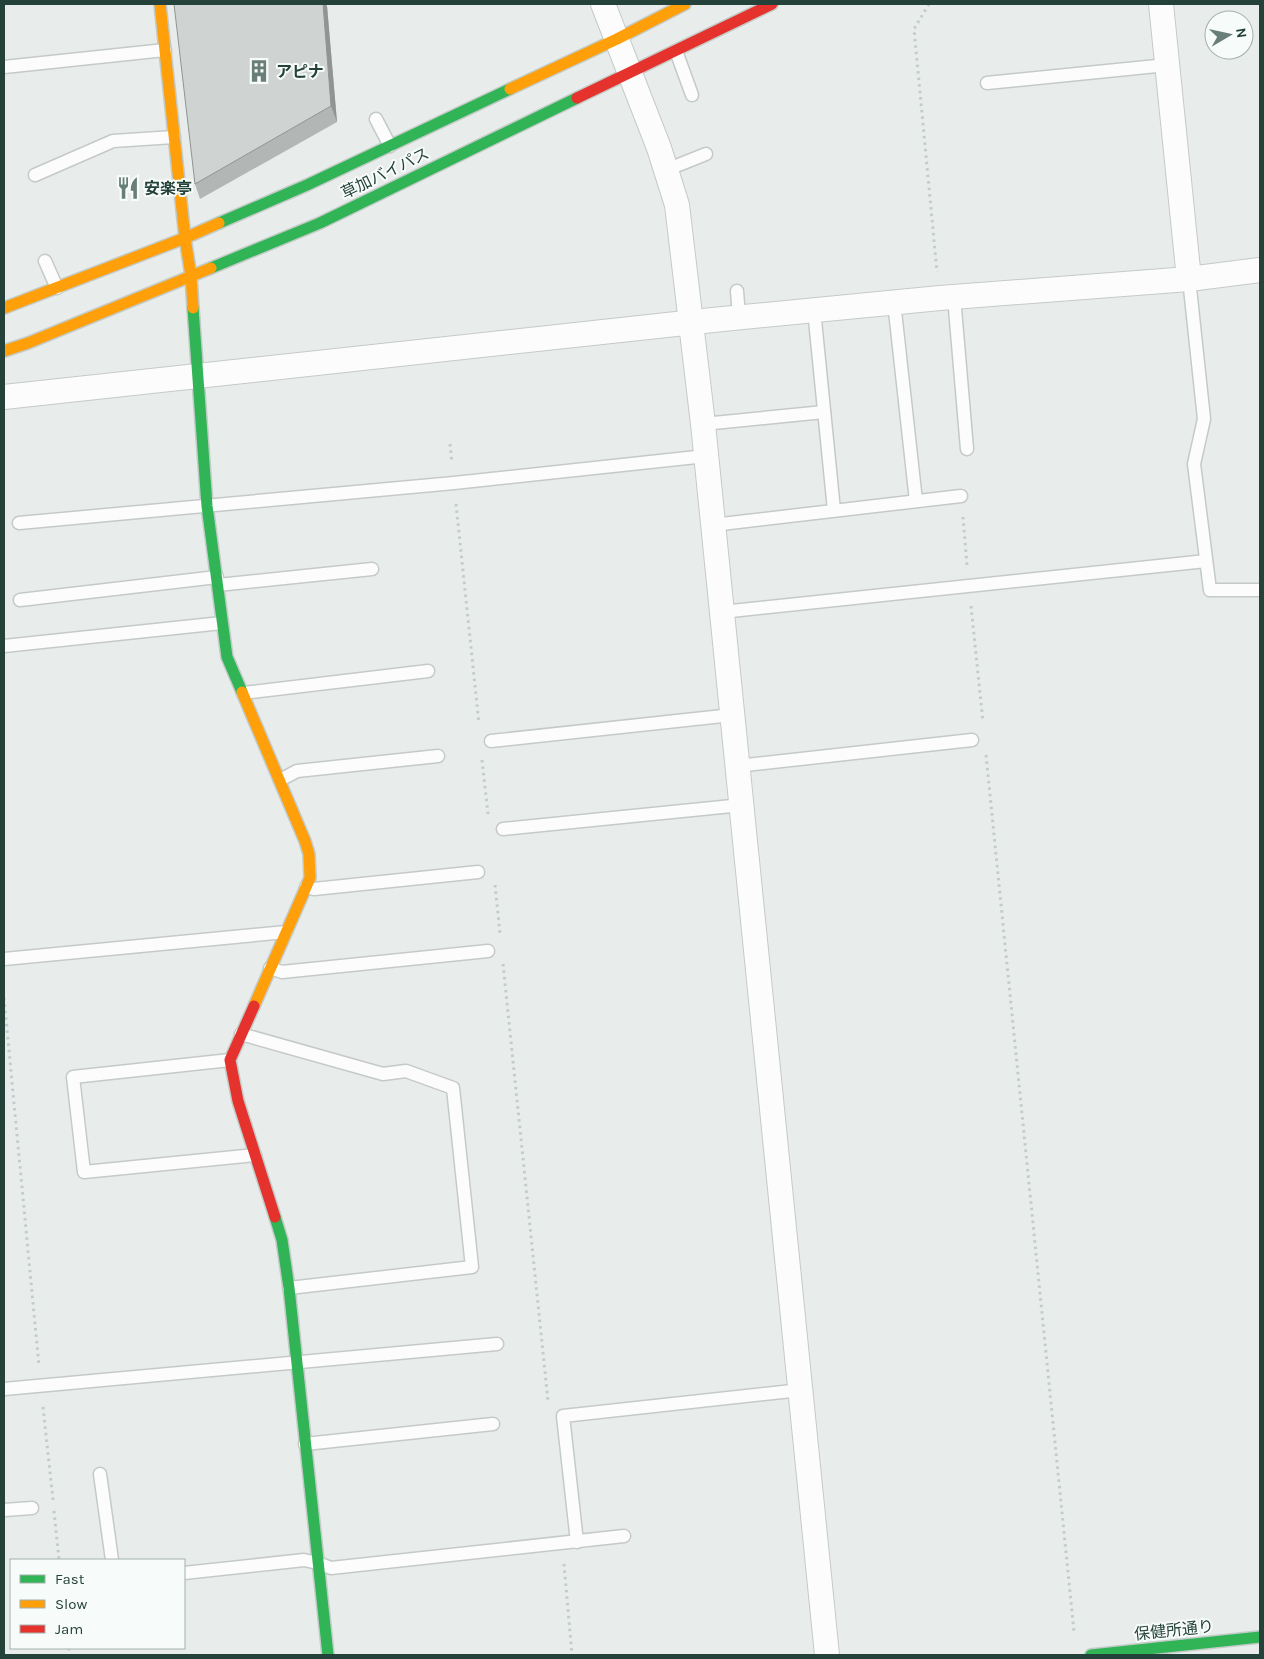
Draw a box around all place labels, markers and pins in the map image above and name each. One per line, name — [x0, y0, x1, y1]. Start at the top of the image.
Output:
building icon: アピナ — [246, 58, 272, 84]
place label: アピナ — [276, 62, 324, 81]
restaurant icon: 安楽亭 — [115, 175, 141, 201]
place label: 安楽亭 — [144, 179, 192, 198]

